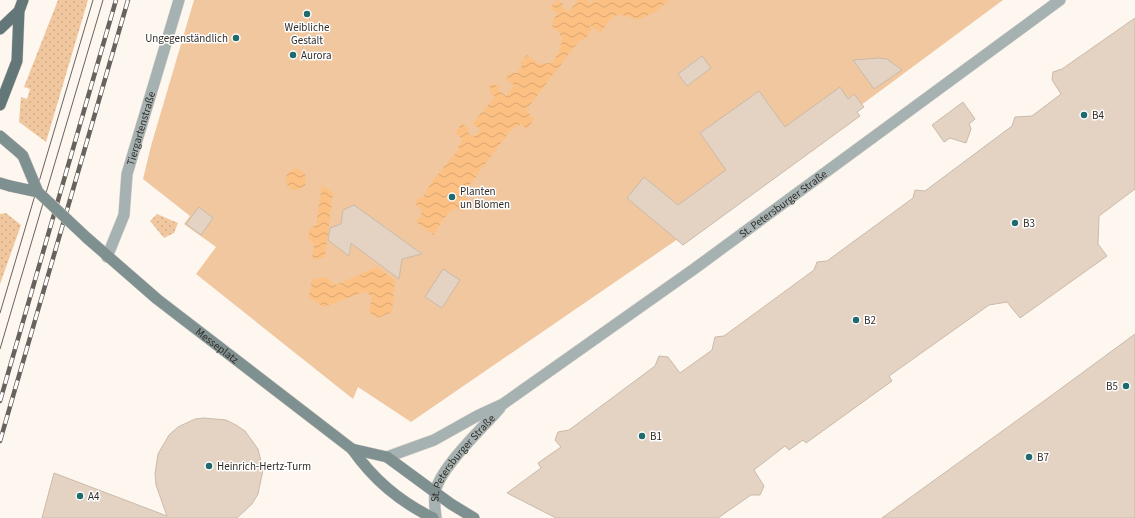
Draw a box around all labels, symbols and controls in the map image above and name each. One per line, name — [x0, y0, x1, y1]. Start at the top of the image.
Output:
marker: Weibliche Gestalt — [302, 9, 312, 19]
place label: Weibliche Gestalt — [285, 20, 330, 48]
place label: Ungegenständlich — [145, 31, 228, 46]
marker: Ungegenständlich — [231, 33, 241, 43]
place label: Aurora — [301, 48, 332, 63]
marker: Aurora — [288, 50, 298, 60]
street label: Tiergartenstraße — [123, 89, 159, 167]
place label: B4 — [1092, 108, 1104, 123]
marker: B4 — [1079, 110, 1089, 120]
street label: St. Petersburger Straße — [736, 166, 831, 242]
place label: Planten un Blomen — [460, 184, 510, 212]
marker: Planten un Blomen — [447, 192, 457, 202]
place label: B3 — [1023, 216, 1035, 231]
marker: B3 — [1010, 218, 1020, 228]
place label: B2 — [864, 313, 876, 328]
marker: B2 — [851, 315, 861, 325]
street label: Messeplatz — [192, 324, 242, 367]
place label: B5 — [1106, 379, 1118, 394]
marker: B5 — [1121, 381, 1131, 391]
street label: St. Petersburger Straße — [428, 411, 499, 502]
place label: B1 — [650, 429, 662, 444]
marker: B1 — [637, 431, 647, 441]
place label: B7 — [1037, 450, 1049, 465]
marker: B7 — [1024, 452, 1034, 462]
place label: Heinrich-Hertz-Turm — [217, 459, 311, 474]
marker: Heinrich-Hertz-Turm — [204, 461, 214, 471]
place label: A4 — [88, 489, 100, 504]
marker: A4 — [75, 491, 85, 501]

